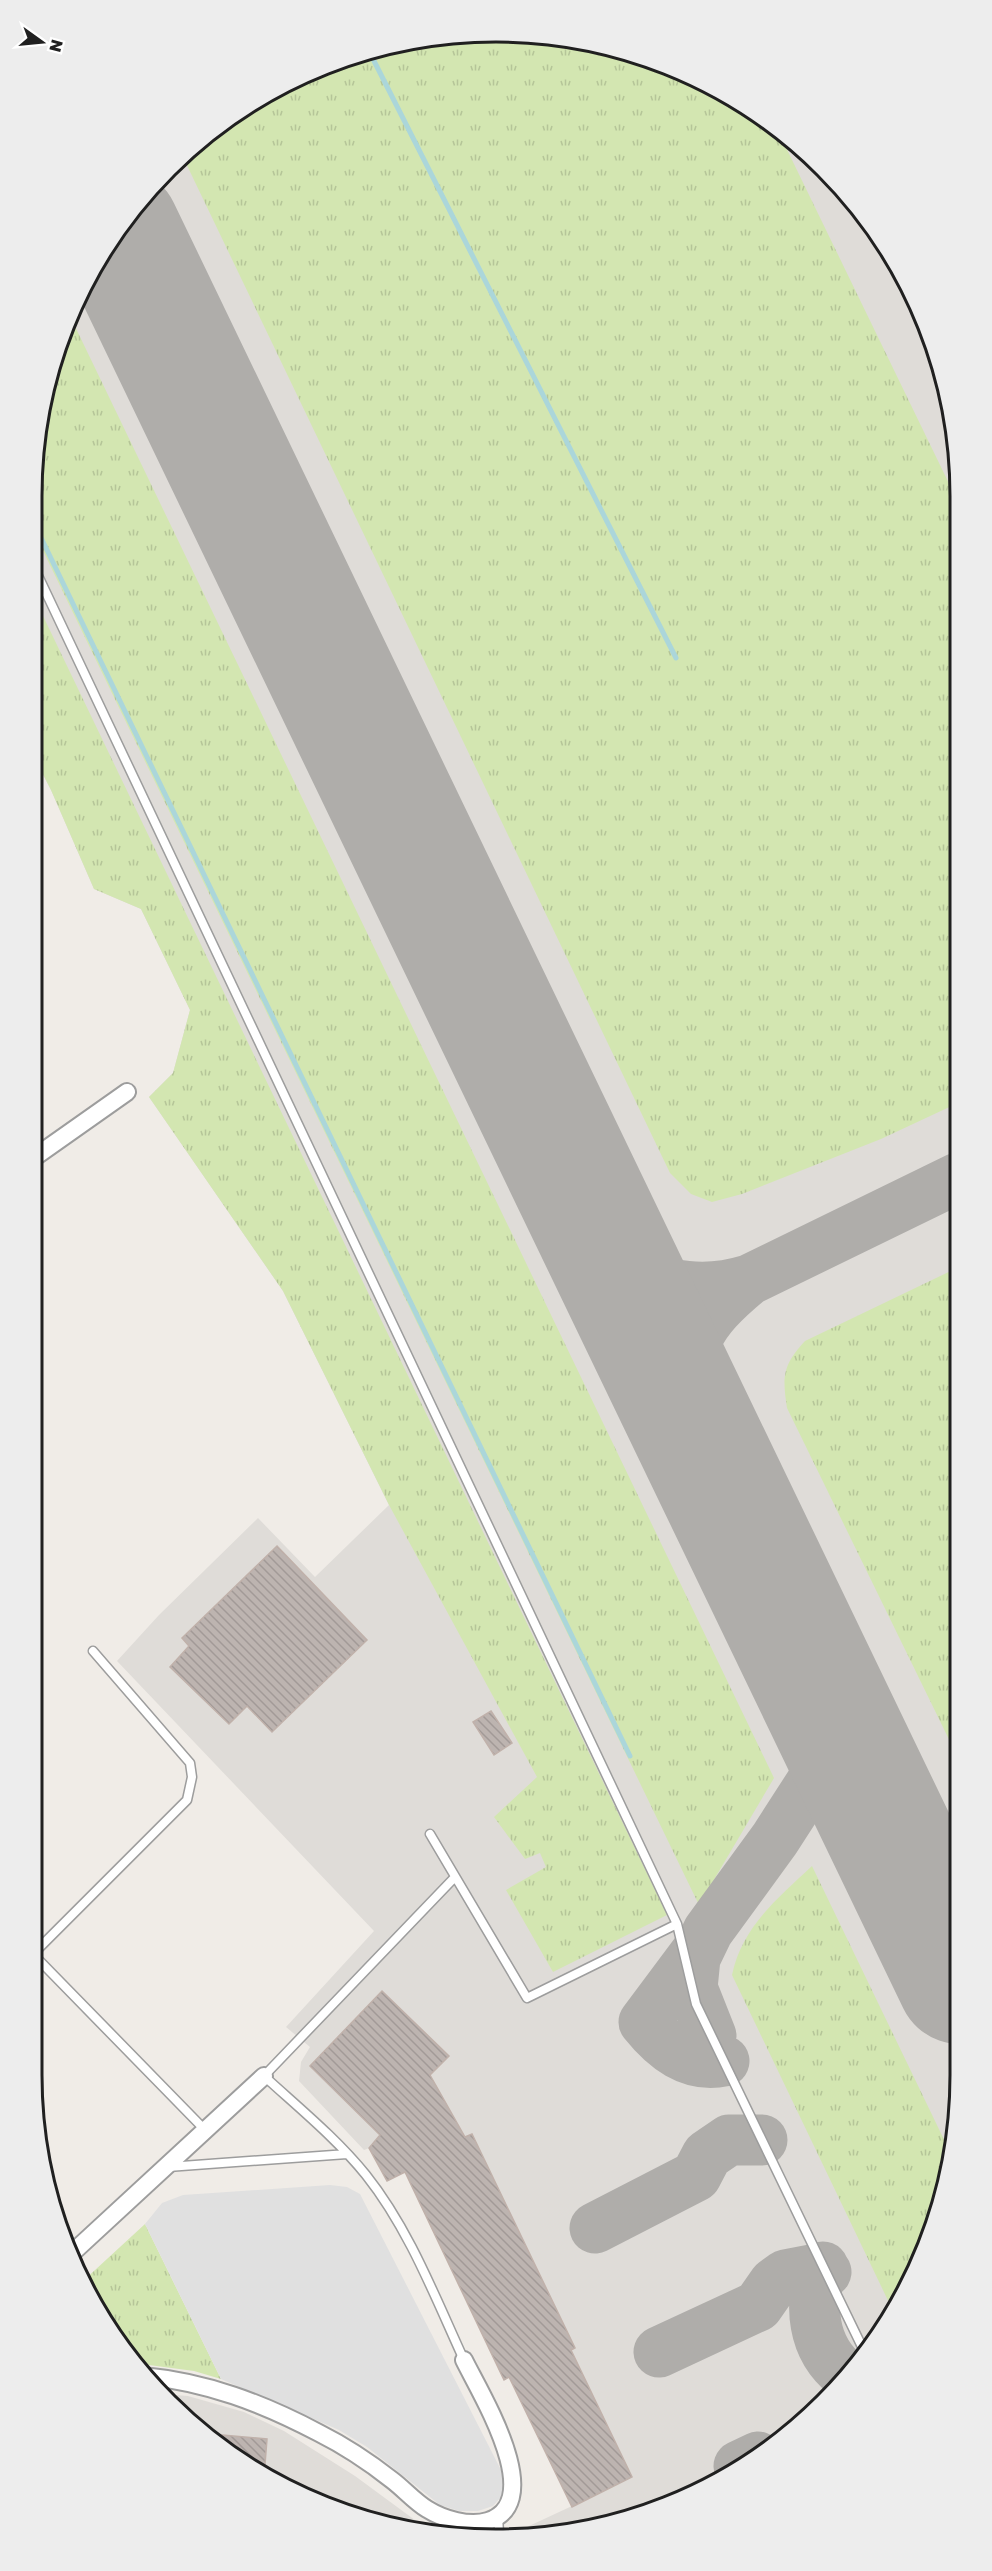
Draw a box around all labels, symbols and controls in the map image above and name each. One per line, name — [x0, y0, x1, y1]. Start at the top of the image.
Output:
north arrow — [12, 12, 72, 72]
text: N — [45, 37, 68, 54]

